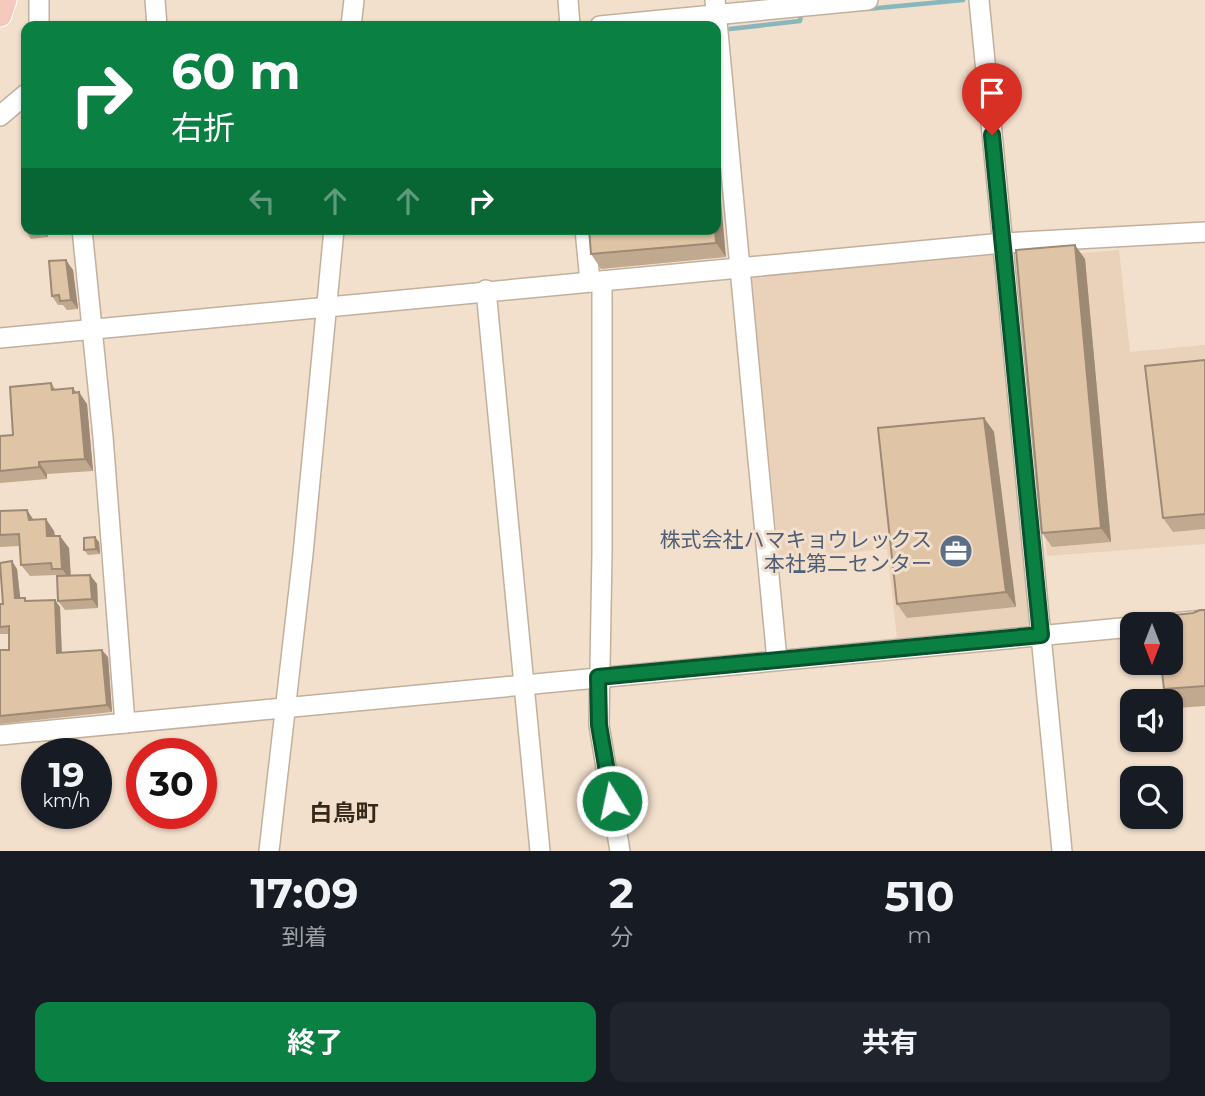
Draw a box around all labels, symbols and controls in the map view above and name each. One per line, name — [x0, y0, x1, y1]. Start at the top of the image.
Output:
text: 60 m — [171, 42, 301, 101]
icon: right — [56, 49, 147, 140]
pin — [962, 63, 1022, 135]
icon: arrive — [973, 74, 1011, 112]
text: 右折 — [171, 108, 235, 147]
icon: left — [243, 182, 281, 220]
icon: ahead — [316, 182, 354, 220]
icon: ahead — [389, 182, 427, 220]
icon: right — [462, 182, 500, 220]
place label: 株式会社ハマキョウレックス 本社第二センター — [660, 527, 932, 576]
office icon: 株式会社ハマキョウレックス 本社第二センター — [937, 532, 975, 570]
north arrow — [1120, 612, 1183, 676]
map controls — [1120, 612, 1183, 829]
button: sound — [1120, 689, 1183, 752]
speed limit sign: 30 — [126, 738, 217, 829]
text: 19 — [48, 753, 85, 796]
position arrow — [575, 764, 649, 838]
button: search — [1120, 766, 1183, 829]
text: km/h — [42, 790, 91, 812]
district label: 白鳥町 — [310, 799, 379, 827]
text: 17:09 — [251, 867, 359, 919]
text: 2 — [609, 867, 634, 919]
text: 510 — [884, 870, 954, 922]
text: m — [907, 921, 932, 949]
text: 到着 — [282, 923, 328, 951]
text: 分 — [610, 923, 633, 951]
button: 終了 — [35, 1002, 596, 1082]
button: 共有 — [610, 1002, 1170, 1082]

